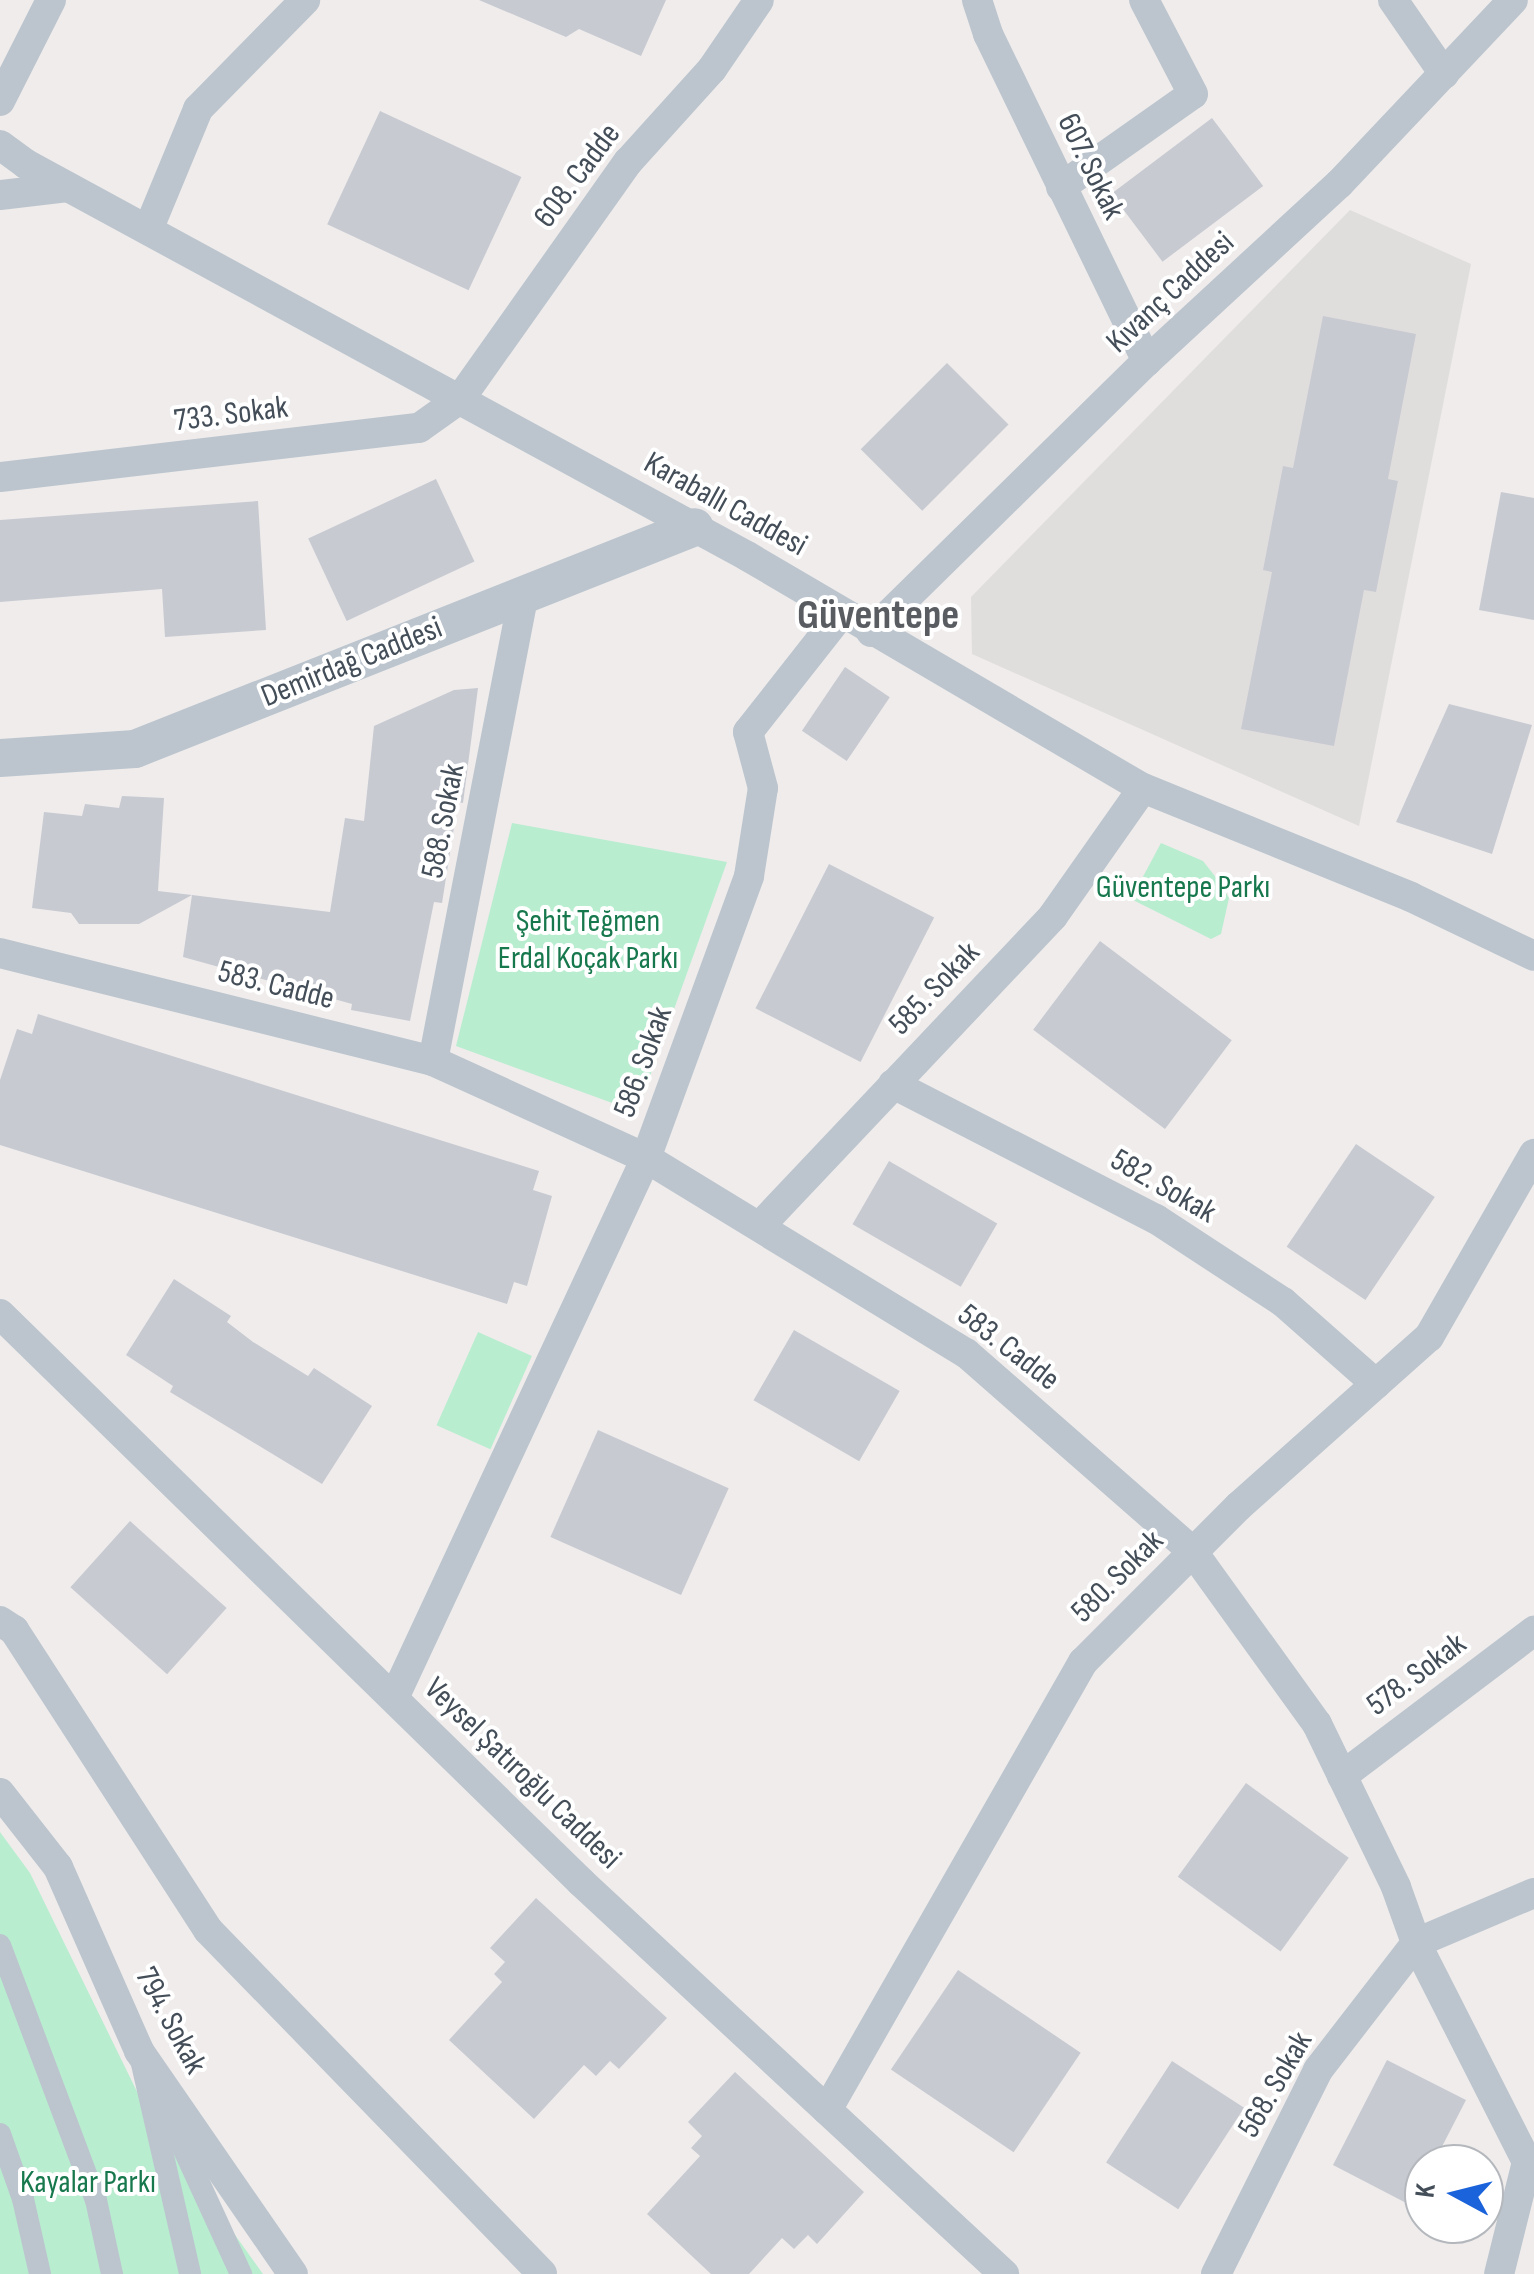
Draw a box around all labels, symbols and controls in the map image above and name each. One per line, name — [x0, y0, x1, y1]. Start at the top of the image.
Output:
street label: 607. Sokak — [1048, 108, 1132, 226]
street label: 608. Cadde — [527, 116, 629, 236]
street label: Kıvanç Caddesi — [1099, 224, 1243, 362]
street label: 733. Sokak — [172, 389, 290, 441]
street label: Karaballı Caddesi — [637, 444, 813, 566]
district label: Güventepe — [797, 591, 959, 641]
street label: Demirdağ Caddesi — [256, 609, 448, 717]
street label: 588. Sokak — [414, 761, 474, 881]
park label: Güventepe Parkı — [1096, 869, 1270, 907]
park label: Şehit Teğmen Erdal Koçak Parkı — [498, 904, 678, 979]
street label: 585. Sokak — [881, 934, 989, 1044]
street label: 583. Cadde — [214, 953, 338, 1019]
street label: 586. Sokak — [606, 1001, 682, 1123]
street label: 582. Sokak — [1103, 1142, 1223, 1232]
street label: 583. Cadde — [950, 1296, 1066, 1400]
street label: 580. Sokak — [1064, 1523, 1172, 1631]
street label: 578. Sokak — [1360, 1625, 1474, 1725]
street label: Veysel Şatıroğlu Caddesi — [416, 1670, 628, 1878]
street label: 794. Sokak — [126, 1961, 214, 2081]
street label: 568. Sokak — [1230, 2025, 1322, 2145]
north arrow — [1404, 2144, 1504, 2244]
park label: Kayalar Parkı — [20, 2164, 156, 2202]
text: K — [1408, 2182, 1443, 2199]

